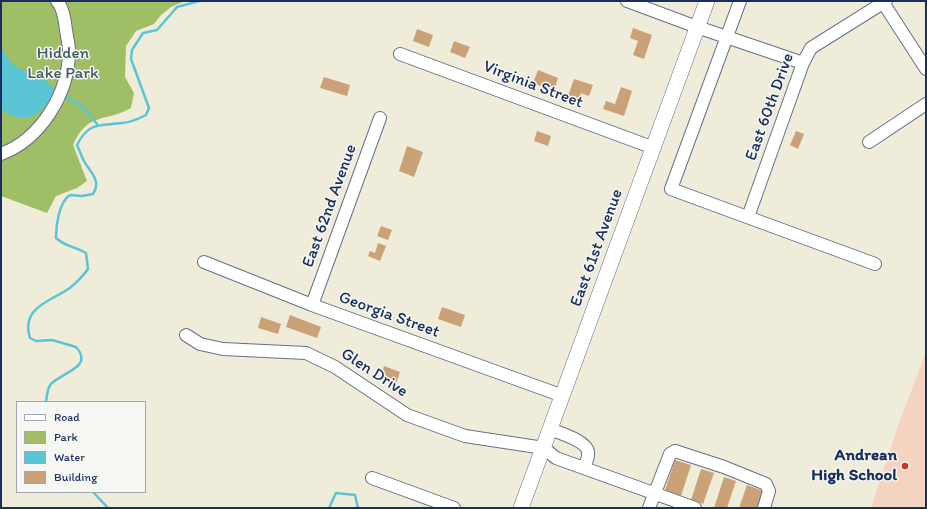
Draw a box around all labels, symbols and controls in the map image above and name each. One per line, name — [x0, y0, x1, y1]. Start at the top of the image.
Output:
park label: Hidden Lake Park — [27, 44, 99, 84]
street label: East 60th Drive — [741, 51, 799, 163]
street label: Virginia Street — [480, 57, 586, 113]
street label: East 62nd Avenue — [298, 142, 362, 270]
street label: East 61st Avenue — [566, 186, 628, 310]
street label: Georgia Street — [336, 287, 442, 343]
street label: Glen Drive — [337, 344, 411, 402]
legend — [16, 401, 146, 493]
text: Road — [54, 410, 80, 424]
text: Park — [54, 430, 78, 444]
place label: Andrean High School — [811, 446, 897, 486]
text: Water — [54, 450, 85, 464]
marker: Andrean High School — [900, 461, 910, 471]
text: Building — [54, 470, 97, 484]

